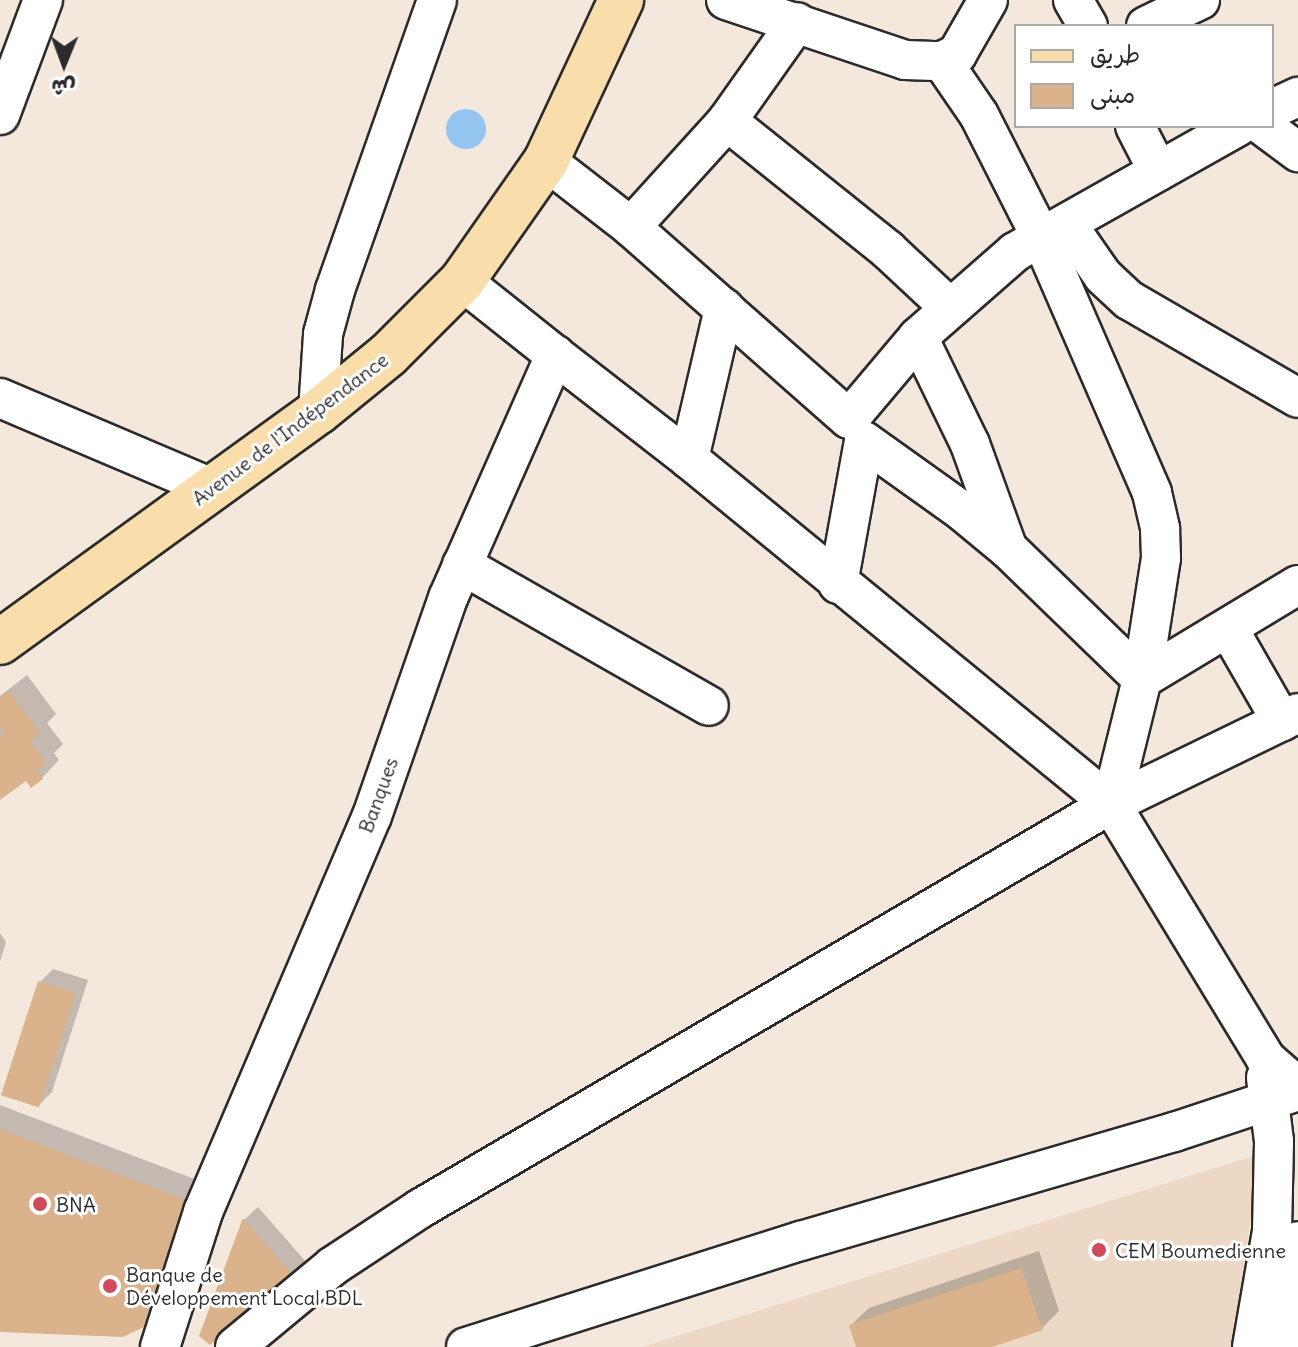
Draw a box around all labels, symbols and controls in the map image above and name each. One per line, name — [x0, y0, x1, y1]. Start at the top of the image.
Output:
north arrow — [24, 24, 104, 104]
legend — [1014, 24, 1274, 128]
text: طريق — [1090, 39, 1140, 69]
text: ش — [51, 74, 76, 102]
text: مبنى — [1090, 79, 1135, 109]
street label: Avenue de l'Indépendance — [187, 347, 393, 511]
street label: Banques — [353, 754, 403, 836]
place label: BNA — [56, 1192, 96, 1216]
marker: BNA — [31, 1195, 49, 1213]
place label: CEM Boumedienne — [1115, 1238, 1286, 1262]
marker: CEM Boumedienne — [1090, 1241, 1108, 1259]
place label: Banque de Développement Local BDL — [126, 1262, 363, 1309]
marker: Banque de Développement Local BDL — [101, 1277, 119, 1295]

